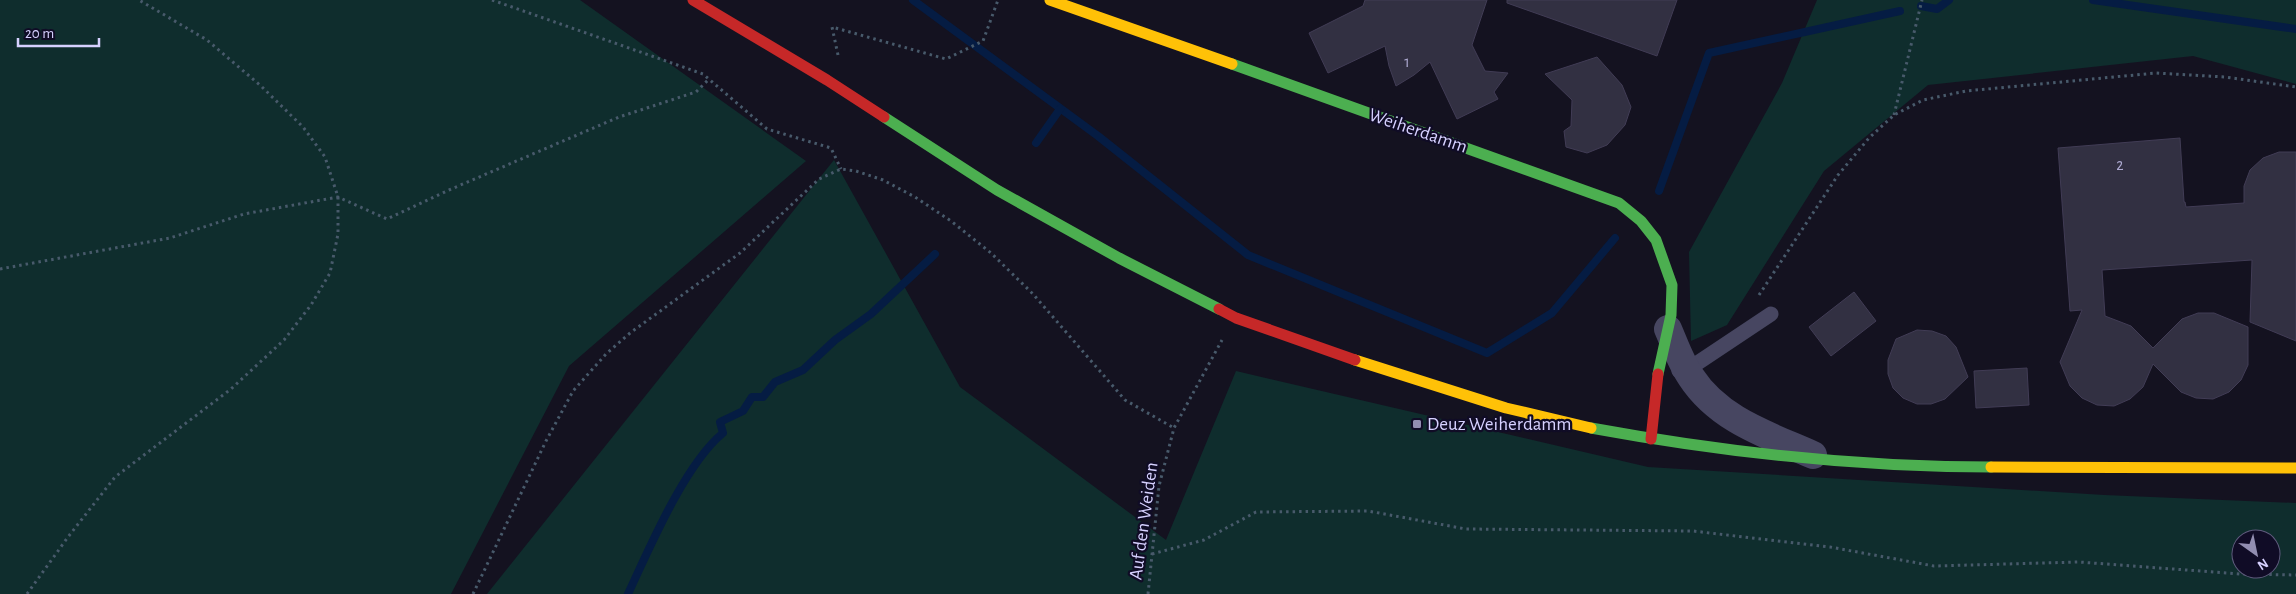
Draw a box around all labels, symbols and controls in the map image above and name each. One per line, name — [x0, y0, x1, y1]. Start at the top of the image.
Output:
scale bar — [18, 15, 99, 47]
text: 20 m — [25, 26, 54, 41]
house number: 1 — [1404, 54, 1410, 70]
street label: Weiherdamm — [1366, 105, 1470, 157]
house number: 2 — [2116, 157, 2124, 173]
place label: Deuz Weiherdamm — [1427, 415, 1572, 434]
marker: Deuz Weiherdamm — [1411, 418, 1423, 430]
street label: Auf den Weiden — [1126, 461, 1162, 581]
north arrow — [2231, 529, 2281, 579]
text: N — [2255, 556, 2270, 573]

